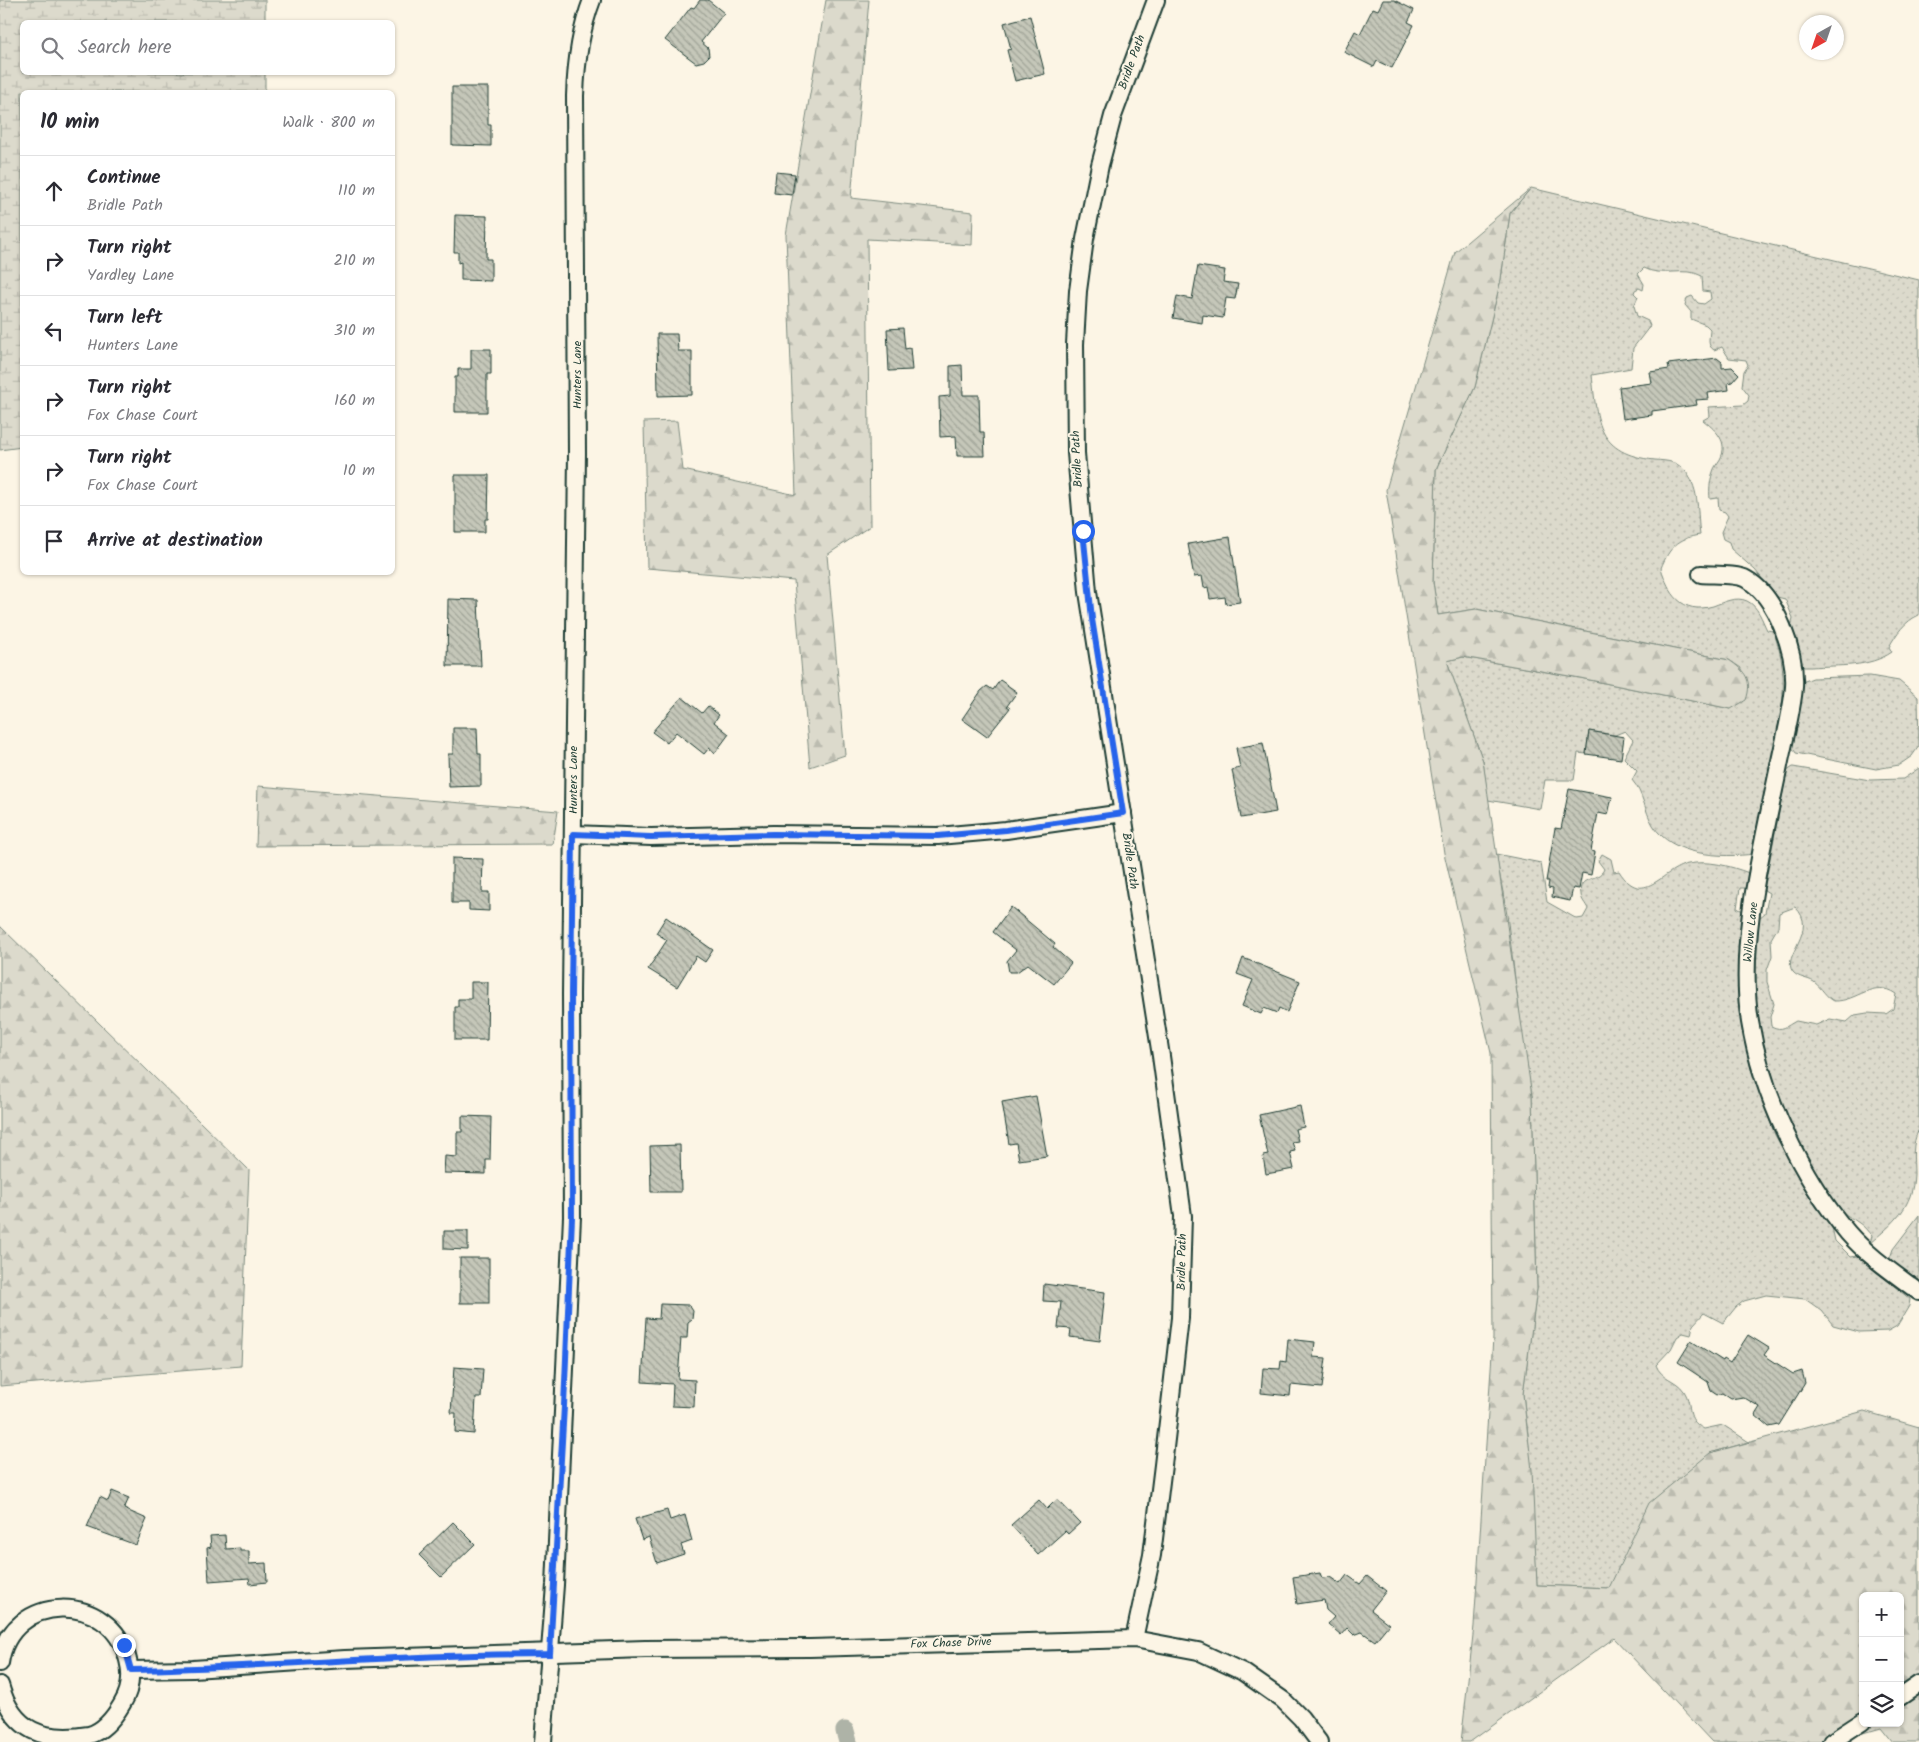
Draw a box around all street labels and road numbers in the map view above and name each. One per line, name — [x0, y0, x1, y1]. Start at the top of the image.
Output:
street label: Bridle Path — [1113, 32, 1151, 92]
street label: Hunters Lane — [568, 340, 587, 409]
street label: Bridle Path — [1066, 430, 1088, 488]
street label: Hunters Lane — [564, 745, 583, 814]
street label: Bridle Path — [1117, 832, 1143, 890]
street label: Willow Lane — [1738, 900, 1764, 963]
street label: Bridle Path — [1172, 1233, 1192, 1291]
street label: Fox Chase Drive — [910, 1632, 993, 1654]

